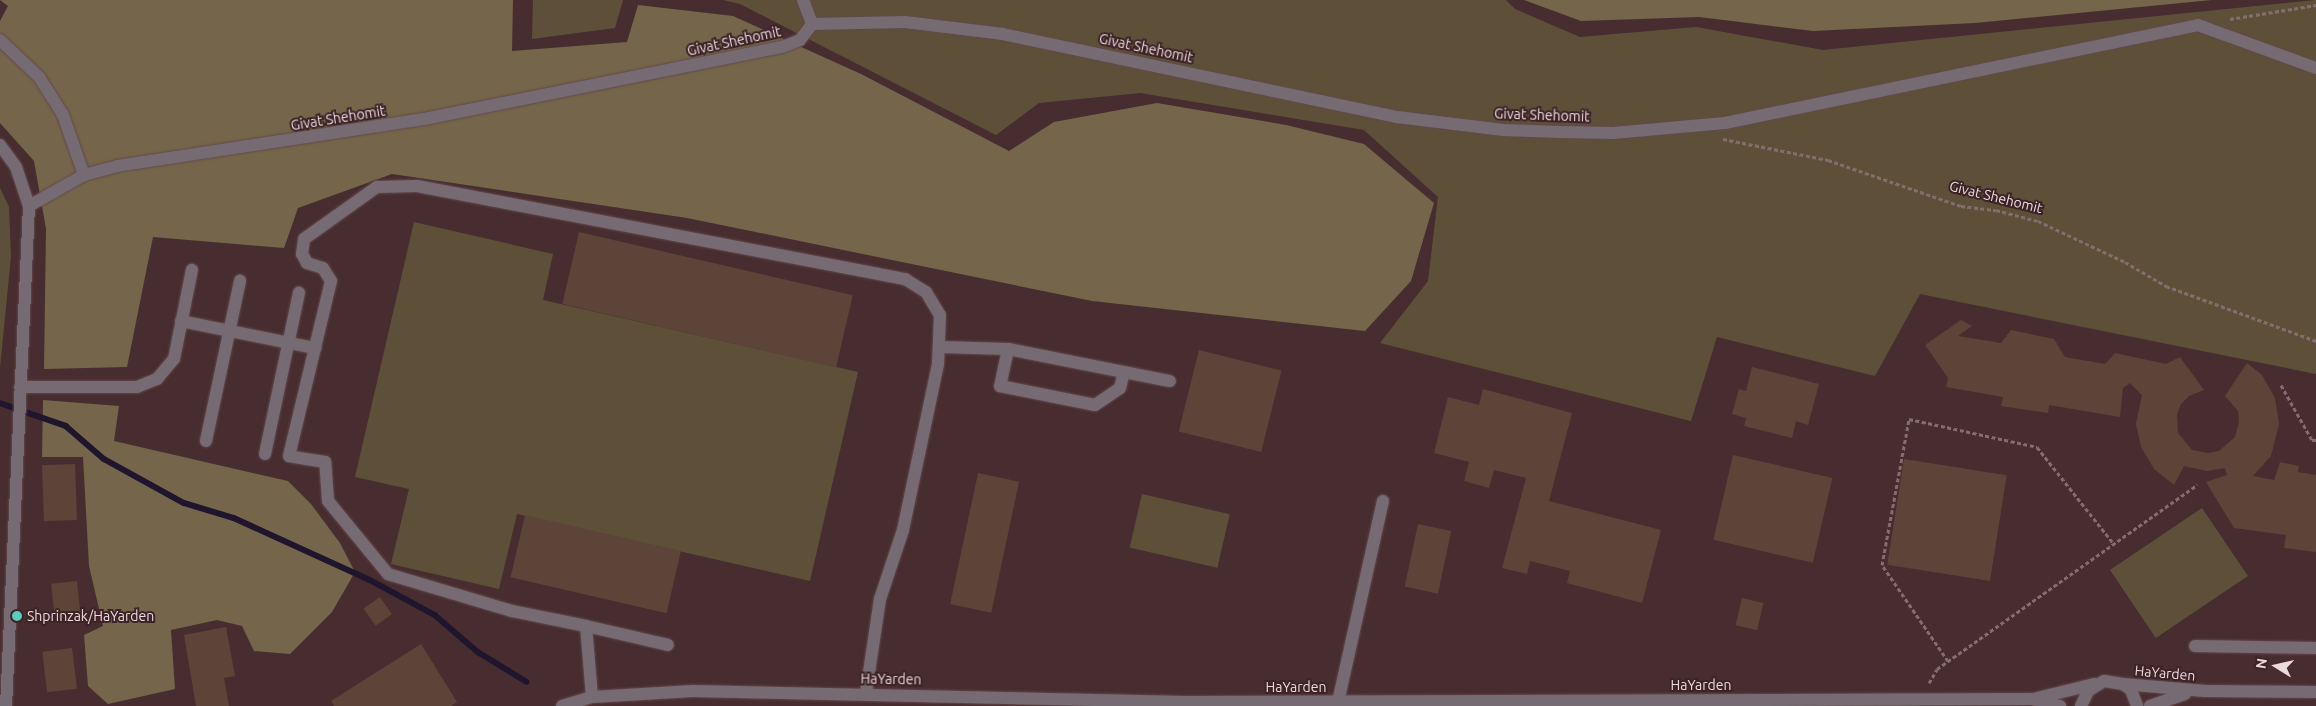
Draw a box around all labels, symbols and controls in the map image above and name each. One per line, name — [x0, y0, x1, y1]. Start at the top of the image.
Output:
street label: Givat Shehomit — [685, 23, 783, 59]
street label: Givat Shehomit — [1097, 30, 1195, 66]
street label: Givat Shehomit — [289, 102, 387, 134]
street label: Givat Shehomit — [1494, 105, 1590, 125]
street label: Givat Shehomit — [1948, 177, 2044, 217]
place label: Shprinzak/HaYarden — [27, 608, 154, 624]
marker: Shprinzak/HaYarden — [11, 610, 23, 622]
north arrow — [2251, 641, 2301, 691]
text: N — [2252, 657, 2270, 670]
street label: HaYarden — [2134, 662, 2196, 684]
street label: HaYarden — [860, 670, 922, 688]
street label: HaYarden — [1671, 677, 1731, 693]
street label: HaYarden — [1266, 679, 1326, 695]

